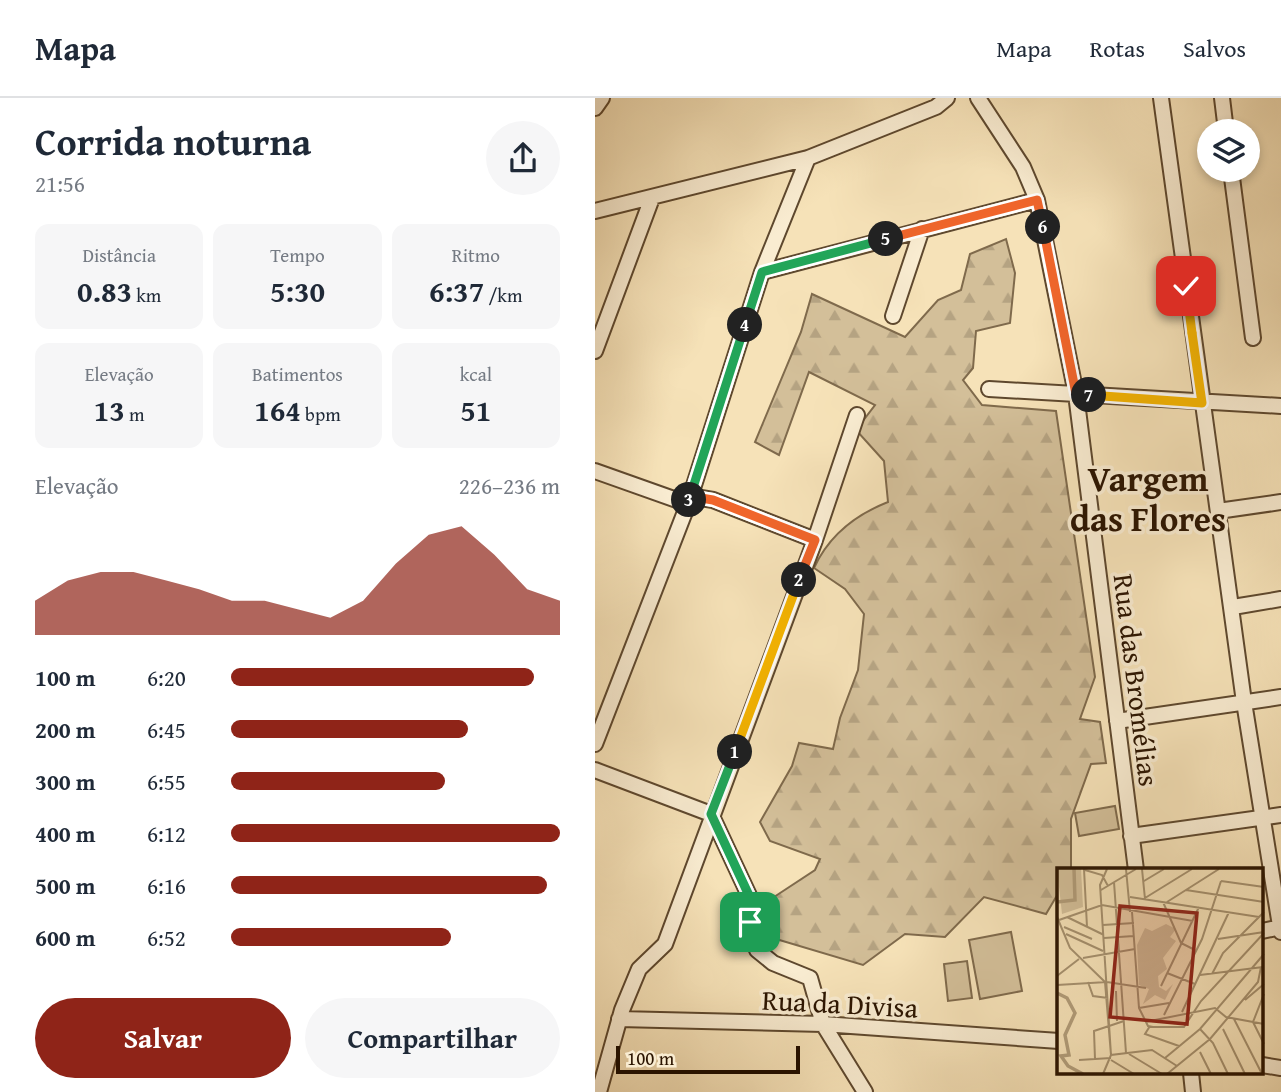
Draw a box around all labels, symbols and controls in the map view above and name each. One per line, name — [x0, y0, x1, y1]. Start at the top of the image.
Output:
text: Mapa — [35, 24, 116, 72]
text: Mapa — [996, 31, 1052, 66]
text: Rotas — [1090, 31, 1145, 66]
text: Salvos — [1183, 31, 1246, 66]
text: Corrida noturna — [35, 113, 311, 169]
map controls — [1197, 119, 1260, 182]
button: layers — [1197, 119, 1260, 182]
button: share — [486, 121, 560, 195]
text: 21:56 — [35, 167, 85, 200]
pin: 6 — [1025, 209, 1061, 244]
text: 6 — [1038, 212, 1047, 240]
pin: 5 — [869, 222, 903, 256]
text: 5 — [881, 224, 890, 252]
text: Distância — [82, 241, 156, 269]
text: Tempo — [270, 241, 325, 269]
text: Ritmo — [452, 241, 500, 269]
pin — [1156, 256, 1216, 316]
icon: check — [1167, 267, 1205, 305]
text: 0.83 — [77, 269, 132, 313]
text: 5:30 — [270, 269, 325, 313]
text: 6:37 — [429, 269, 484, 313]
text: km — [132, 281, 161, 309]
text: /km — [484, 281, 523, 309]
pin: 4 — [727, 308, 763, 342]
text: 4 — [740, 310, 749, 338]
text: Elevação — [85, 360, 154, 388]
text: Batimentos — [252, 360, 343, 388]
text: kcal — [460, 360, 492, 388]
pin: 7 — [1071, 378, 1107, 412]
text: 7 — [1084, 380, 1093, 408]
text: 13 — [94, 388, 125, 432]
text: 164 — [254, 388, 301, 432]
text: 51 — [460, 388, 491, 432]
text: m — [125, 400, 145, 428]
text: bpm — [301, 400, 341, 428]
district label: Vargem das Flores — [1070, 453, 1226, 544]
text: Elevação — [35, 469, 119, 502]
text: 226–236 m — [459, 469, 560, 502]
pin: 3 — [671, 482, 707, 518]
text: 3 — [684, 485, 693, 513]
pin: 2 — [781, 562, 817, 598]
text: 2 — [794, 565, 803, 593]
street label: Rua das Bromélias — [1104, 572, 1170, 788]
text: 100 m — [35, 661, 96, 694]
text: 6:20 — [147, 661, 186, 694]
text: 200 m — [35, 713, 96, 746]
text: 6:45 — [147, 713, 186, 746]
pin: 1 — [717, 734, 753, 770]
text: 1 — [730, 737, 739, 765]
text: 300 m — [35, 765, 96, 798]
text: 6:55 — [147, 765, 186, 798]
text: 400 m — [35, 817, 96, 850]
text: 6:12 — [147, 817, 186, 850]
inset map — [1057, 868, 1263, 1074]
text: 500 m — [35, 869, 96, 902]
text: 6:16 — [147, 869, 186, 902]
pin — [720, 892, 780, 952]
icon: arrive — [731, 903, 769, 941]
text: 600 m — [35, 921, 96, 954]
text: 6:52 — [147, 921, 186, 954]
street label: Rua da Divisa — [761, 978, 920, 1028]
button: Salvar — [35, 998, 291, 1078]
button: Compartilhar — [305, 998, 560, 1078]
scale bar — [616, 1043, 800, 1075]
text: 100 m — [627, 1044, 674, 1072]

